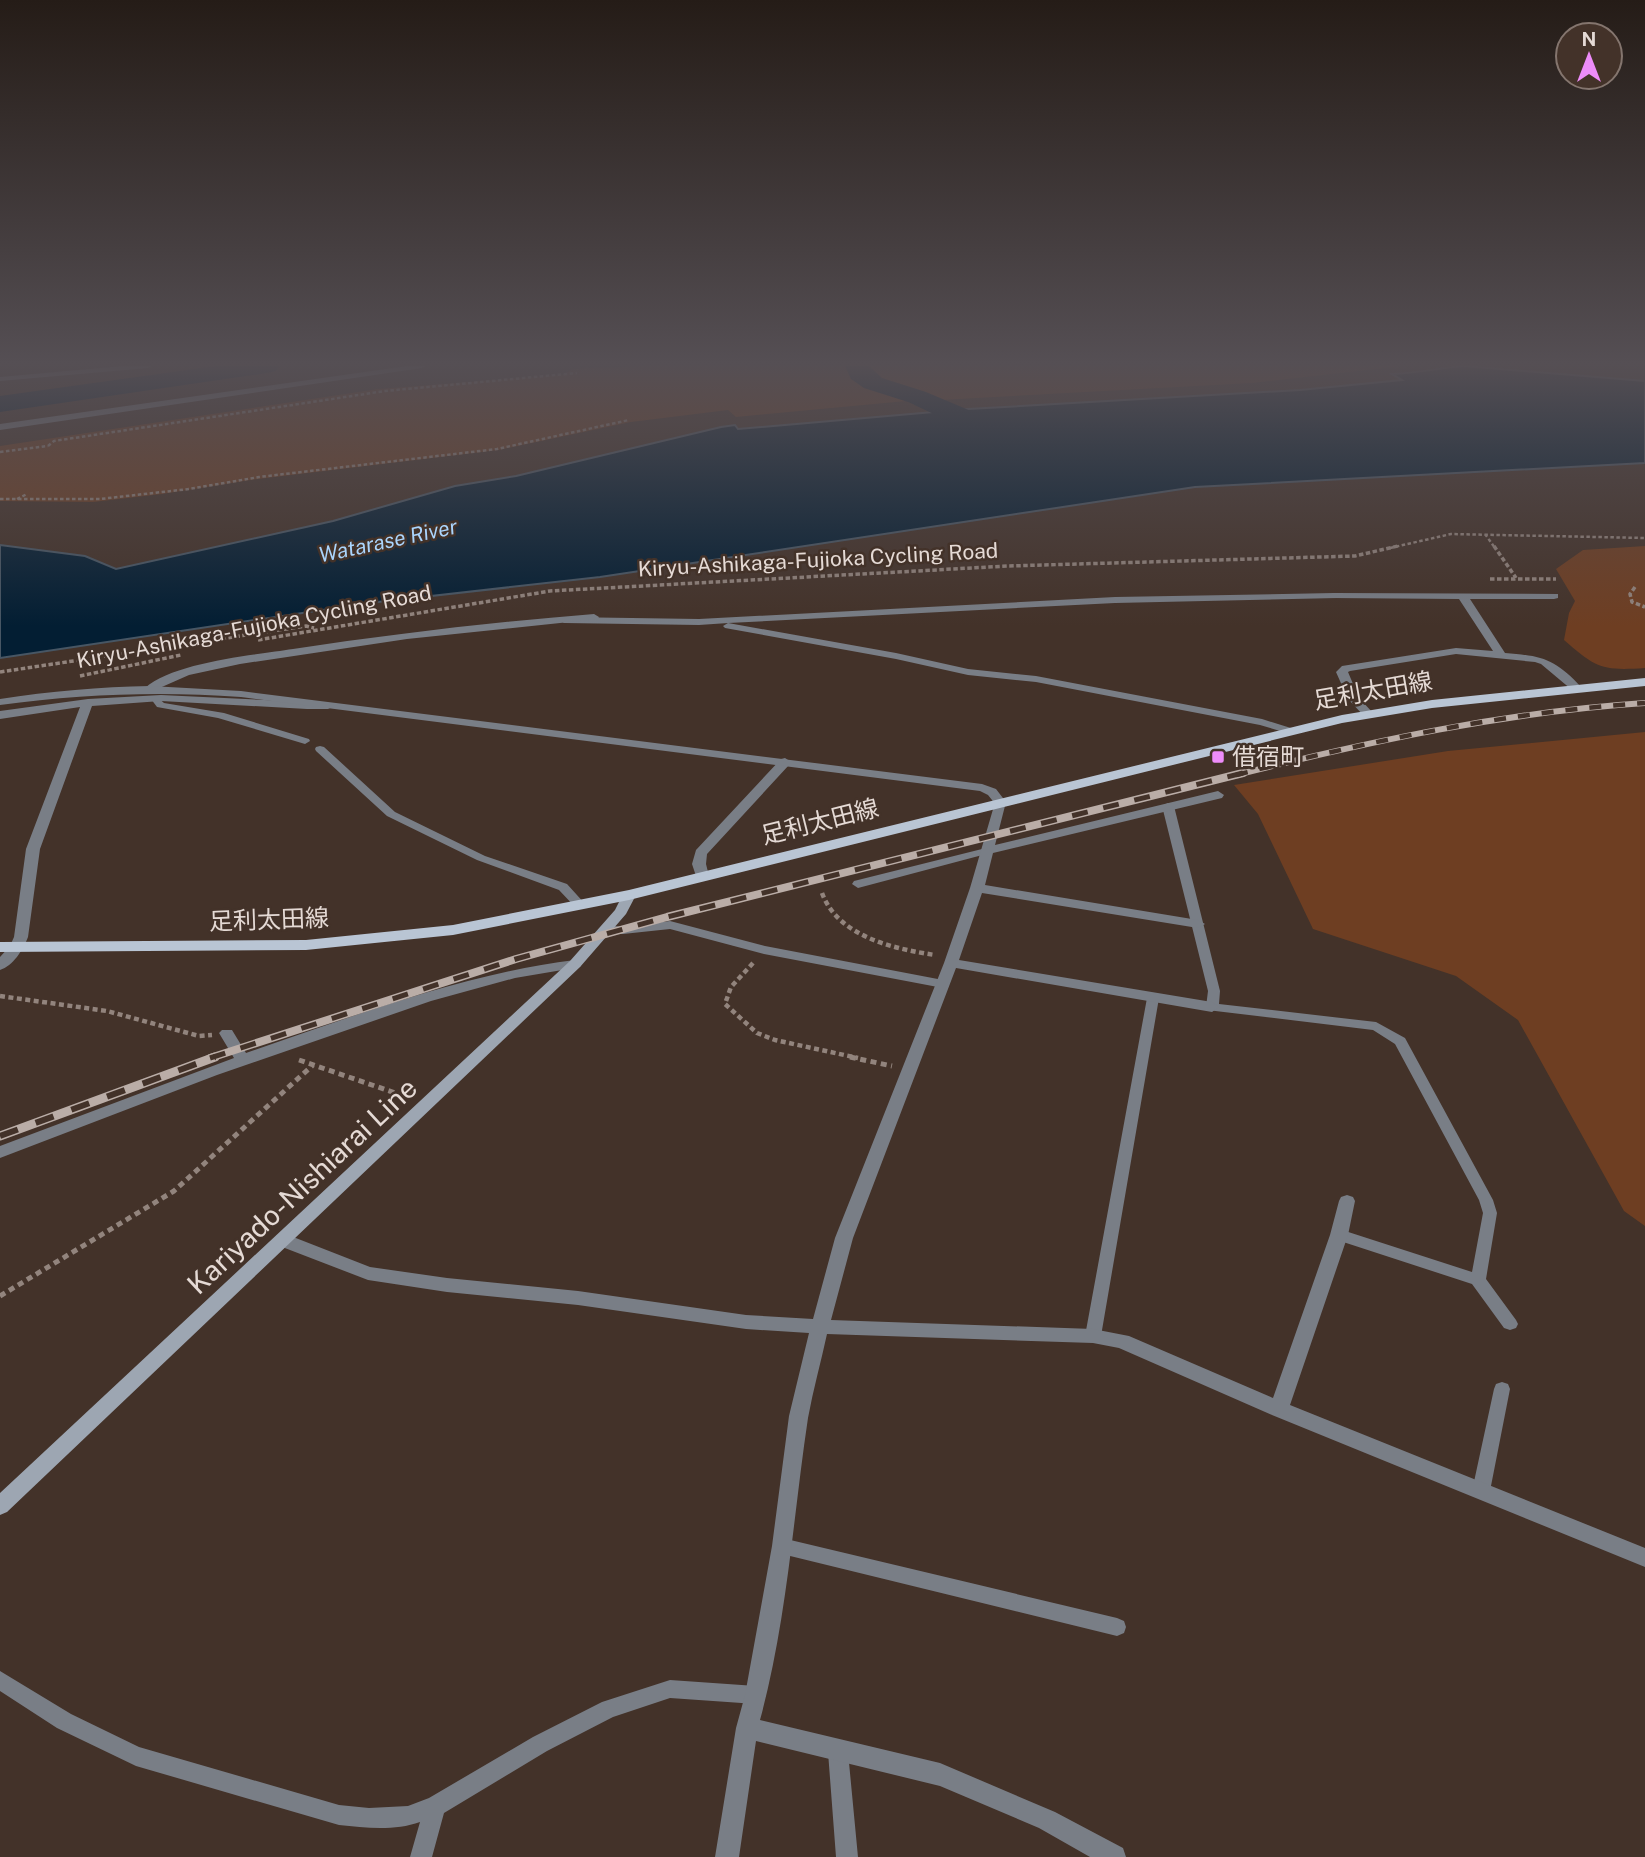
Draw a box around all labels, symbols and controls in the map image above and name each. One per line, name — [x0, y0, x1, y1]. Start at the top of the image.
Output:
north arrow — [1554, 21, 1624, 91]
text: N — [1582, 28, 1596, 50]
water label: Watarase River — [316, 513, 461, 567]
street label: Kiryu-Ashikaga-Fujioka Cycling Road — [637, 538, 999, 581]
street label: Kiryu-Ashikaga-Fujioka Cycling Road — [74, 580, 433, 673]
street label: 足利太田線 — [1311, 666, 1434, 714]
place label: 借宿町 — [1232, 742, 1304, 770]
marker: 借宿町 — [1210, 749, 1226, 765]
street label: 足利太田線 — [758, 793, 881, 849]
street label: 足利太田線 — [209, 903, 329, 935]
street label: Kariyado-Nishiarai Line — [180, 1071, 423, 1301]

